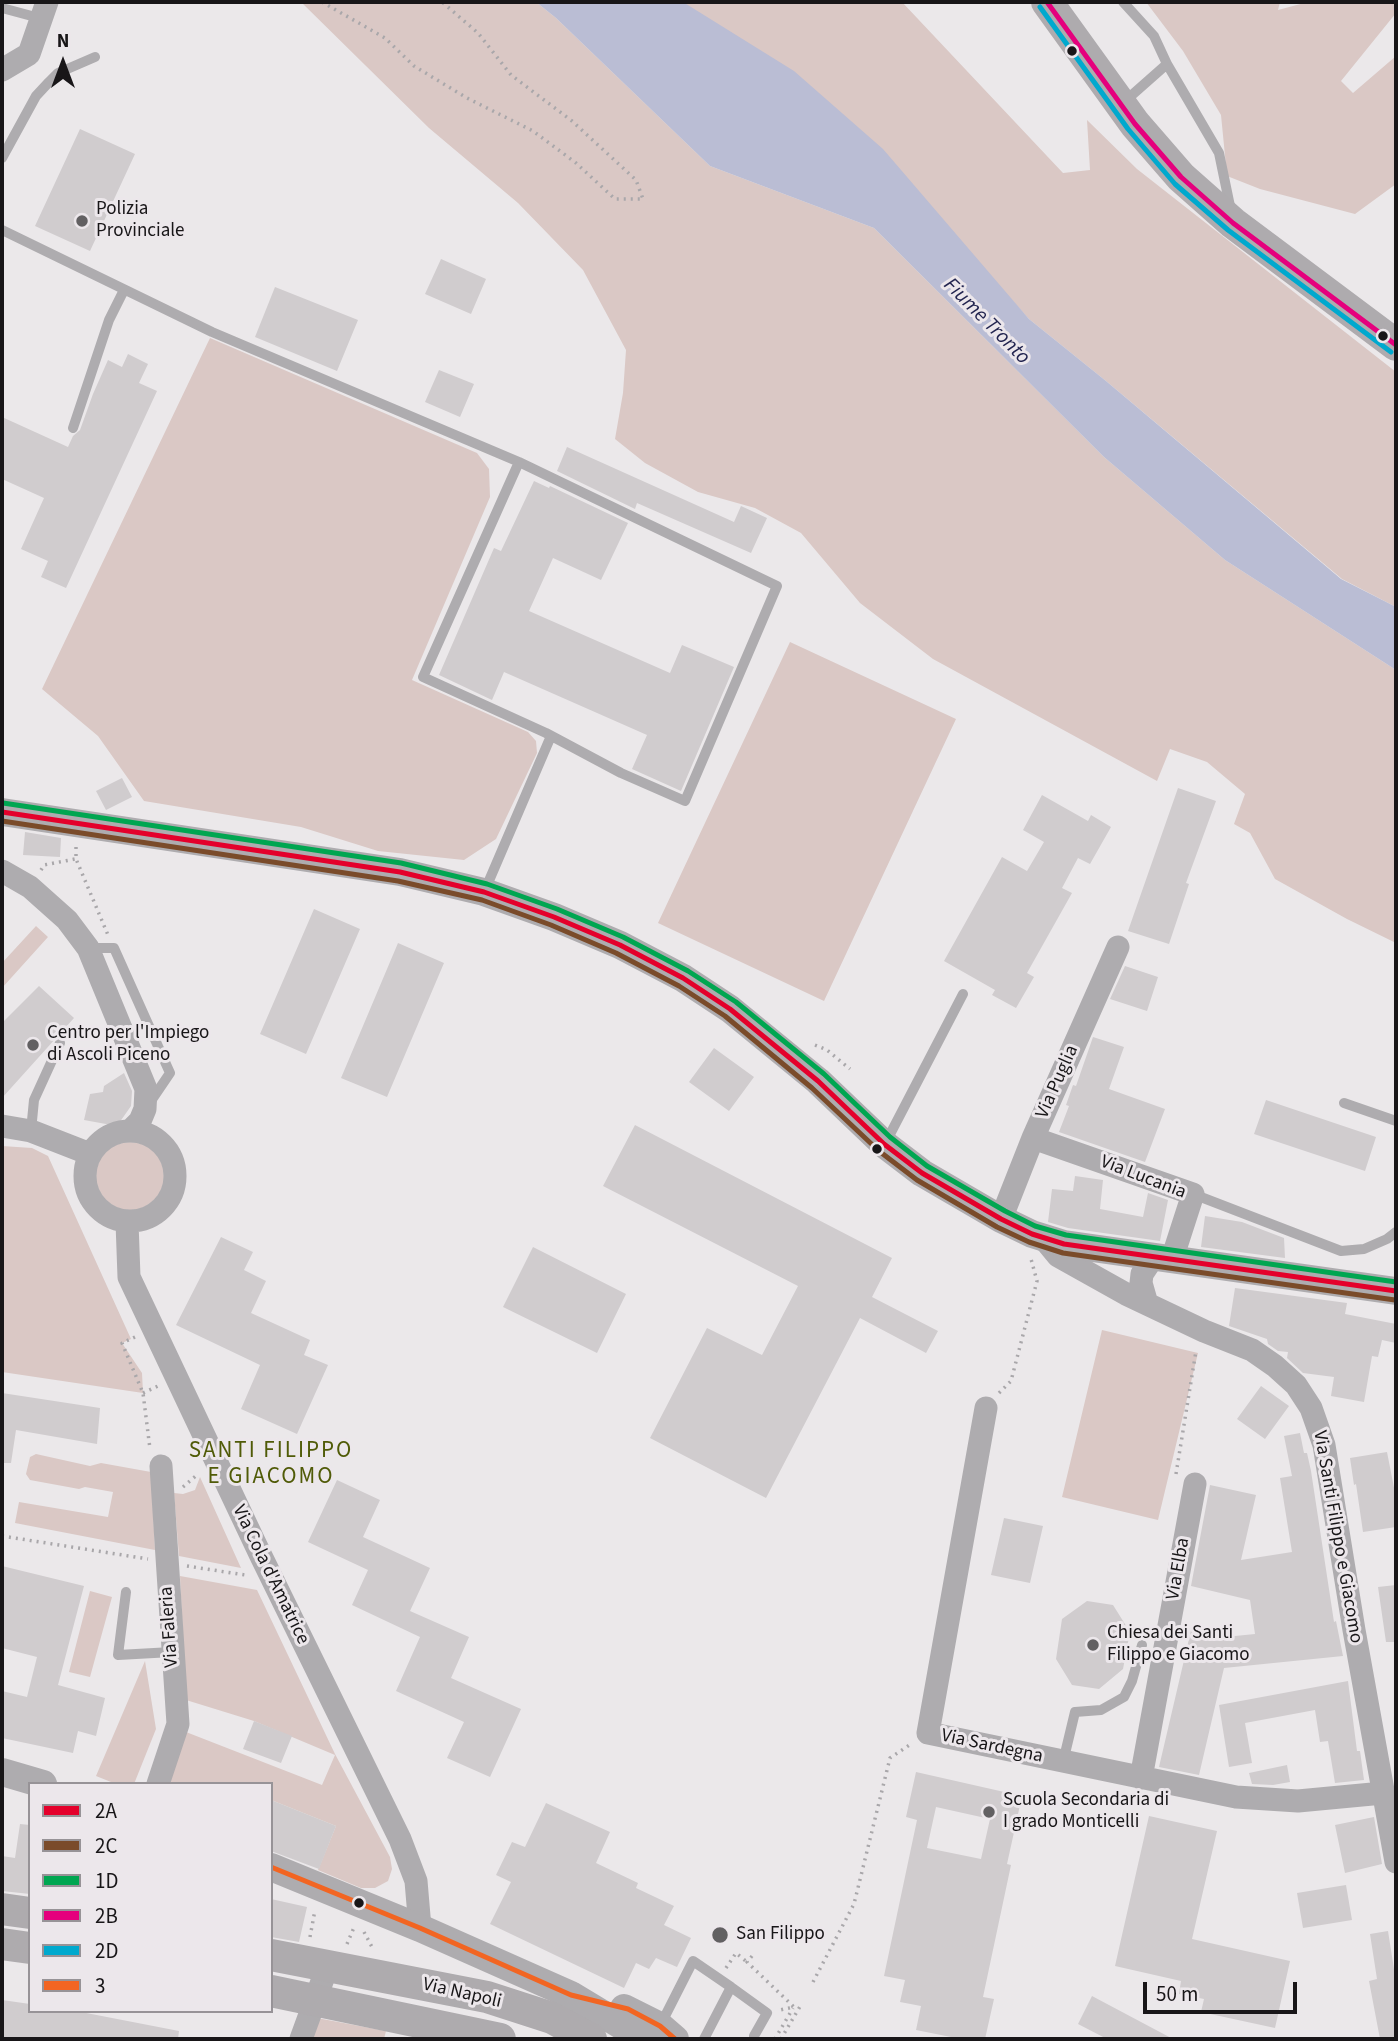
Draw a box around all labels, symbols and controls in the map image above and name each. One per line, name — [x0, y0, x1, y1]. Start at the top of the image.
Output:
north arrow — [28, 28, 98, 98]
text: N — [57, 28, 69, 55]
unlabelled marker — [1065, 44, 1079, 58]
place label: Polizia Provinciale — [96, 199, 185, 243]
marker: Polizia Provinciale — [74, 213, 90, 229]
water label: Fiume Tronto — [937, 273, 1035, 371]
unlabelled marker — [1376, 329, 1390, 343]
place label: Centro per l'Impiego di Ascoli Piceno — [47, 1023, 209, 1067]
marker: Centro per l'Impiego di Ascoli Piceno — [25, 1037, 41, 1053]
street label: Via Puglia — [1032, 1042, 1084, 1122]
unlabelled marker — [870, 1142, 884, 1156]
street label: Via Lucania — [1097, 1151, 1189, 1205]
street label: Via Santi Filippo e Giacomo — [1307, 1429, 1367, 1645]
district label: SANTI FILIPPO E GIACOMO — [190, 1438, 352, 1492]
street label: Via Cola d'Amatrice — [226, 1502, 314, 1648]
street label: Via Elba — [1162, 1536, 1196, 1602]
street label: Via Faleria — [156, 1586, 184, 1668]
place label: Chiesa dei Santi Filippo e Giacomo — [1107, 1623, 1250, 1667]
marker: Chiesa dei Santi Filippo e Giacomo — [1085, 1637, 1101, 1653]
street label: Via Sardegna — [939, 1725, 1045, 1769]
legend — [28, 1782, 273, 2013]
place label: Scuola Secondaria di I grado Monticelli — [1003, 1790, 1169, 1834]
text: 2A — [95, 1796, 117, 1826]
marker: Scuola Secondaria di I grado Monticelli — [981, 1804, 997, 1820]
text: 2C — [95, 1831, 117, 1861]
text: 1D — [95, 1866, 118, 1896]
unlabelled marker — [352, 1896, 366, 1910]
text: 2B — [95, 1901, 118, 1931]
place label: San Filippo — [736, 1924, 825, 1946]
marker: San Filippo — [710, 1925, 730, 1945]
text: 2D — [95, 1936, 118, 1966]
scale bar — [1146, 1968, 1300, 2012]
text: 3 — [95, 1971, 105, 2001]
street label: Via Napoli — [420, 1974, 504, 2014]
text: 50 m — [1156, 1979, 1198, 2009]

